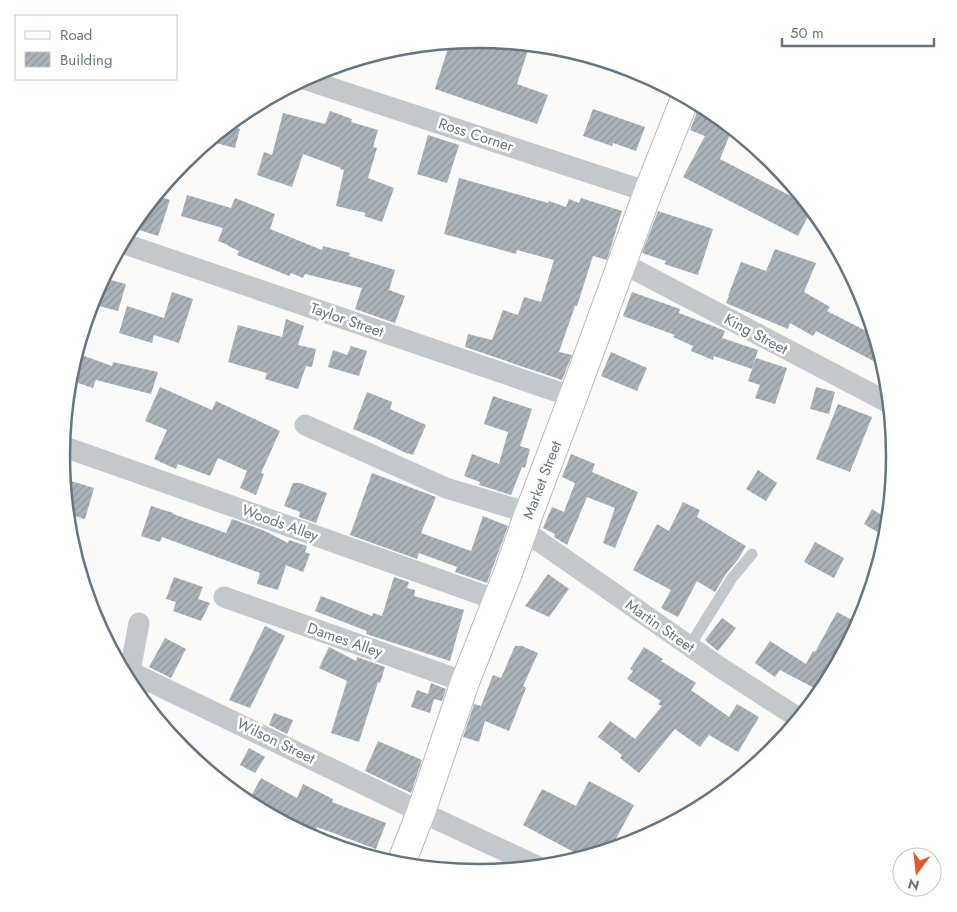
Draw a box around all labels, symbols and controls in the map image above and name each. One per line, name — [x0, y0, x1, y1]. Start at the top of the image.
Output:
legend — [15, 15, 178, 80]
scale bar — [782, 15, 934, 47]
text: 50 m — [790, 22, 824, 44]
text: Road — [60, 24, 92, 46]
text: Building — [60, 49, 112, 71]
street label: Ross Corner — [436, 113, 517, 158]
street label: Taylor Street — [307, 297, 387, 343]
street label: King Street — [720, 308, 792, 360]
street label: Market Street — [517, 437, 567, 522]
street label: Woods Alley — [239, 499, 322, 547]
street label: Martin Street — [621, 594, 699, 658]
street label: Dames Alley — [304, 617, 386, 663]
street label: Wilson Street — [233, 713, 319, 770]
north arrow — [892, 847, 942, 897]
text: N — [906, 873, 922, 896]

